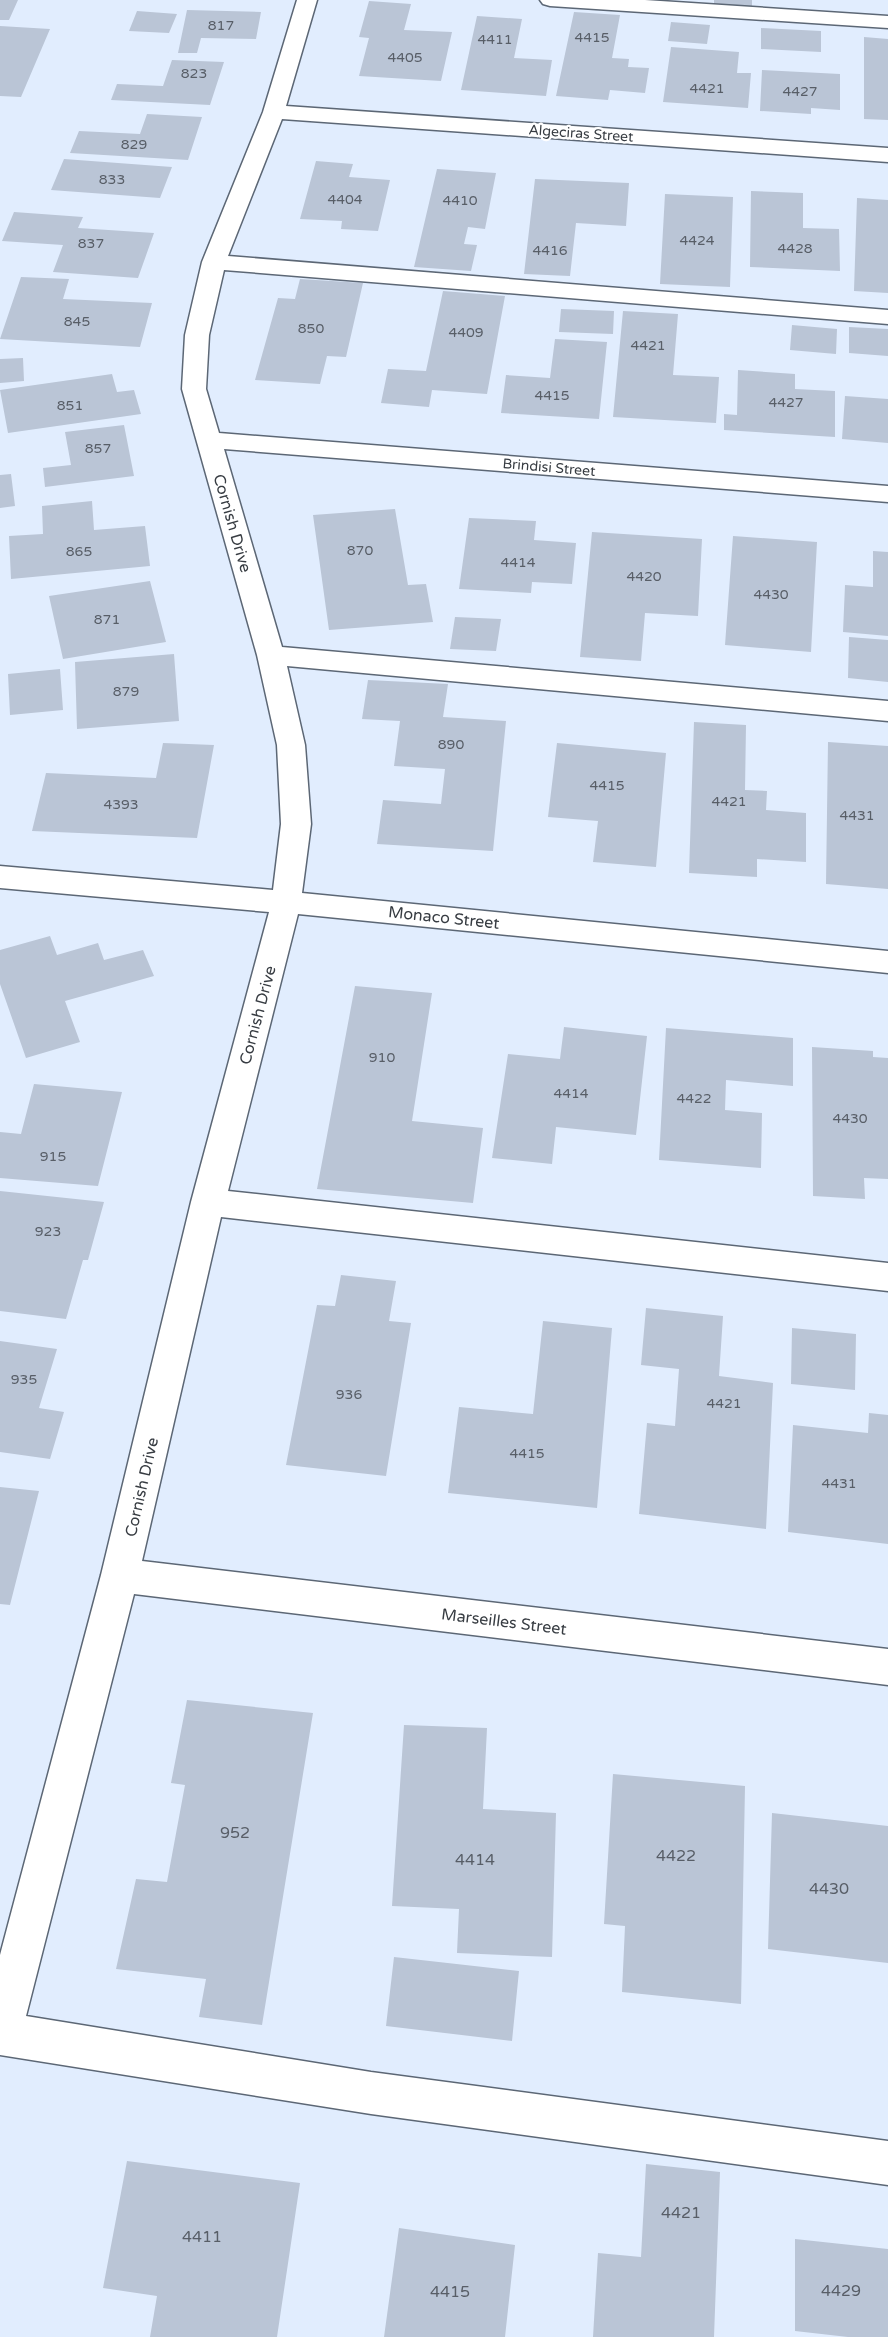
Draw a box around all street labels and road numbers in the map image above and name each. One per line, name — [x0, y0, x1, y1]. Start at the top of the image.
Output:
street label: Algeciras Street — [528, 121, 635, 146]
street label: Brindisi Street — [502, 455, 597, 480]
street label: Cornish Drive — [208, 472, 256, 575]
street label: Monaco Street — [387, 902, 501, 934]
street label: Cornish Drive — [235, 964, 281, 1067]
street label: Cornish Drive — [121, 1436, 163, 1539]
street label: Marseilles Street — [440, 1604, 568, 1640]

